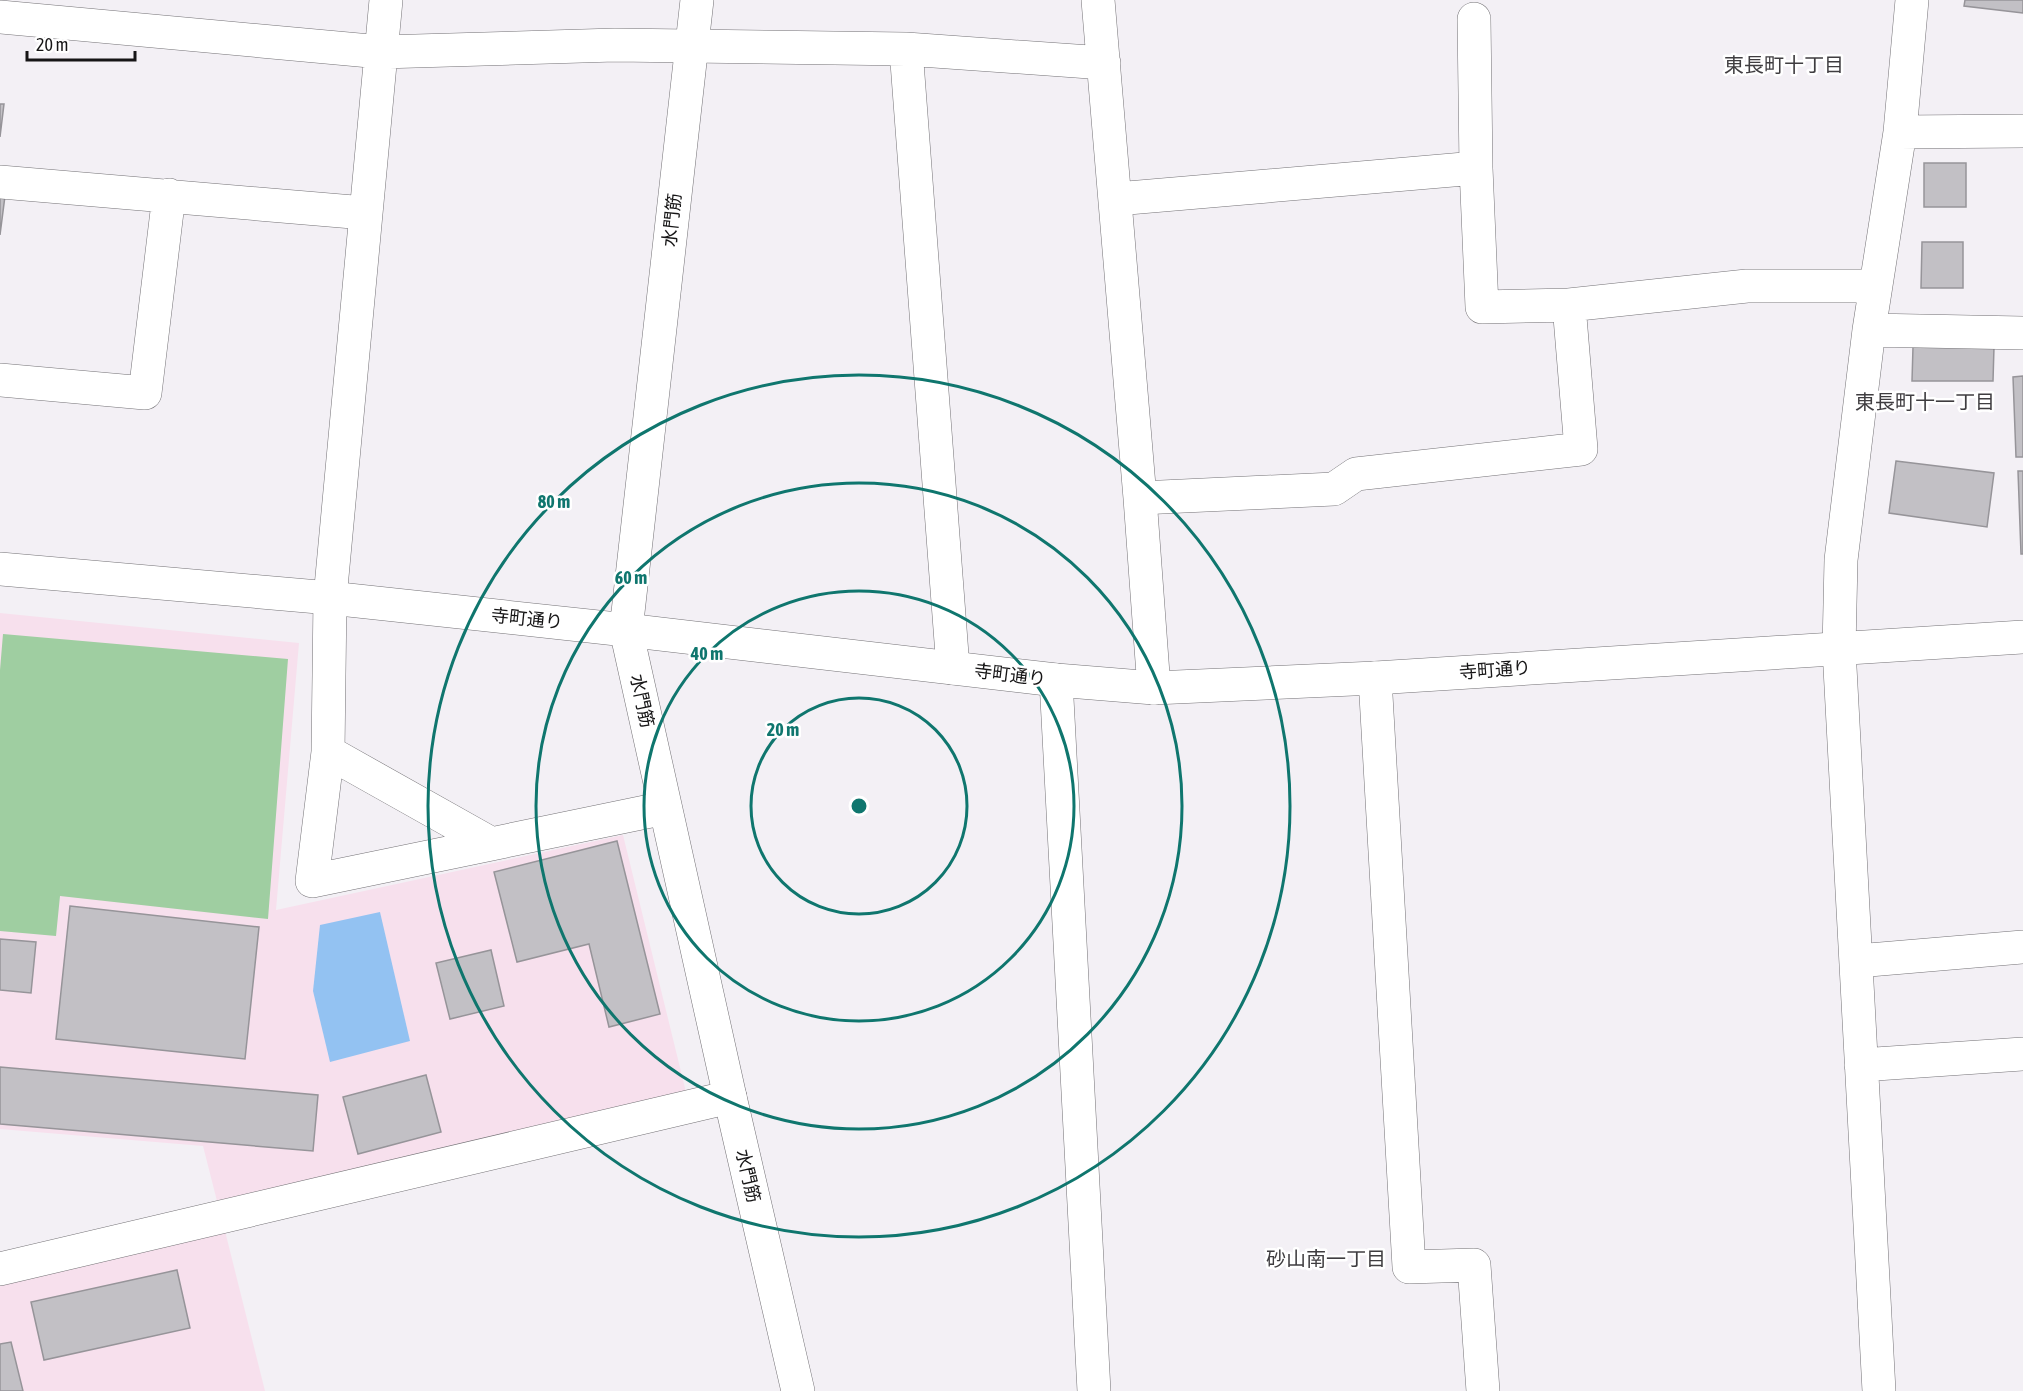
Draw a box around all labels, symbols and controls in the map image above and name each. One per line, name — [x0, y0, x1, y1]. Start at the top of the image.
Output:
scale bar — [27, 24, 135, 62]
text: 20 m — [36, 34, 68, 55]
district label: 東長町十丁目 — [1724, 53, 1844, 76]
street label: 水門筋 — [658, 192, 685, 248]
district label: 東長町十一丁目 — [1855, 390, 1995, 413]
text: 80 m — [538, 491, 570, 512]
text: 60 m — [615, 567, 647, 588]
street label: 寺町通り — [490, 604, 564, 633]
text: 40 m — [690, 643, 723, 664]
street label: 寺町通り — [1458, 657, 1532, 682]
street label: 寺町通り — [973, 660, 1047, 689]
street label: 水門筋 — [627, 672, 658, 729]
text: 20 m — [767, 719, 799, 740]
centre of rings — [849, 796, 869, 816]
street label: 水門筋 — [732, 1147, 765, 1205]
district label: 砂山南一丁目 — [1266, 1247, 1386, 1270]

